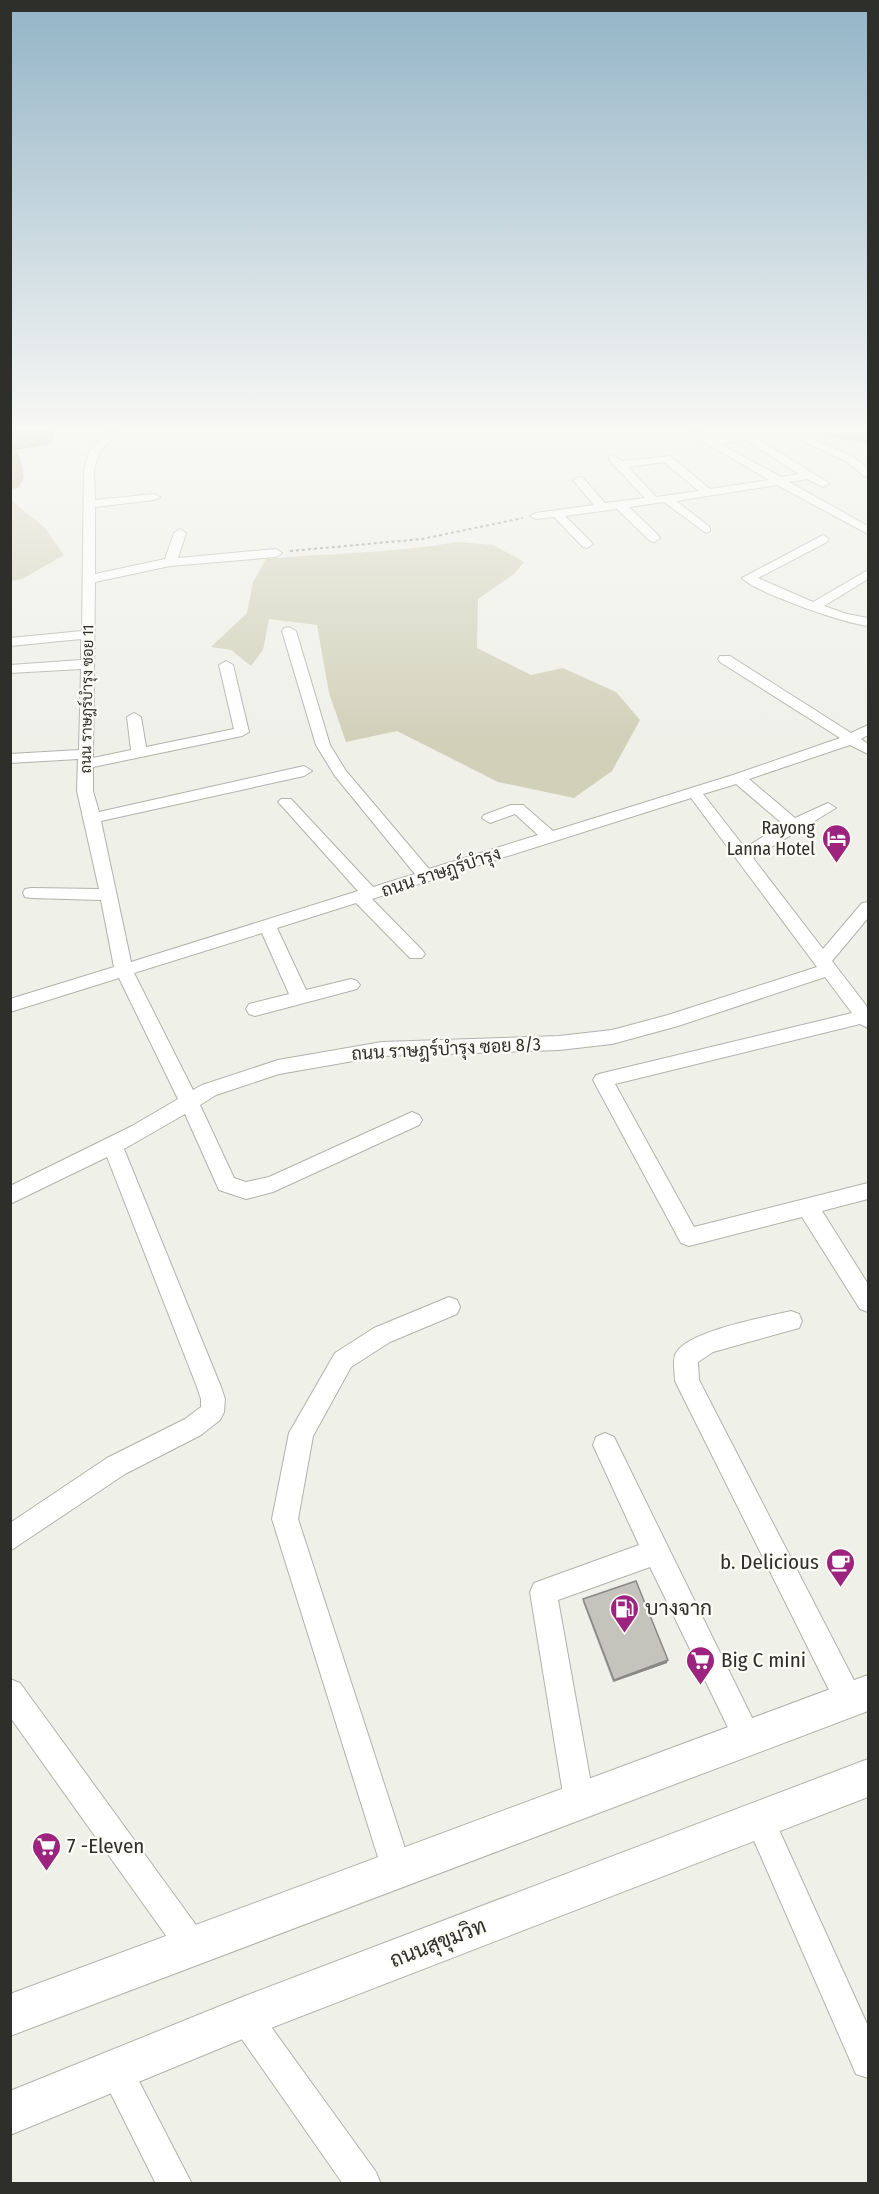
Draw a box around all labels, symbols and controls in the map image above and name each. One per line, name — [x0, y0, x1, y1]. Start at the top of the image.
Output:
street label: ถนน ราษฎร์บำรุง ซอย 11 — [76, 625, 99, 774]
place label: Rayong Lanna Hotel — [727, 817, 816, 860]
hotel icon: Rayong Lanna Hotel — [820, 822, 852, 864]
street label: ถนน ราษฎร์บำรุง — [378, 840, 504, 903]
street label: ถนน ราษฎร์บำรุง ซอย 8/3 — [351, 1031, 541, 1066]
cafe icon: b. Delicious — [824, 1546, 856, 1588]
place label: b. Delicious — [720, 1549, 819, 1575]
fuel station icon: บางจาก — [608, 1592, 640, 1634]
place label: บางจาก — [645, 1595, 712, 1621]
supermarket icon: Big C mini — [684, 1644, 716, 1686]
place label: Big C mini — [721, 1647, 806, 1673]
supermarket icon: 7 -Eleven — [30, 1830, 62, 1872]
place label: 7 -Eleven — [67, 1833, 144, 1859]
street label: ถนนสุขุมวิท — [386, 1913, 490, 1974]

